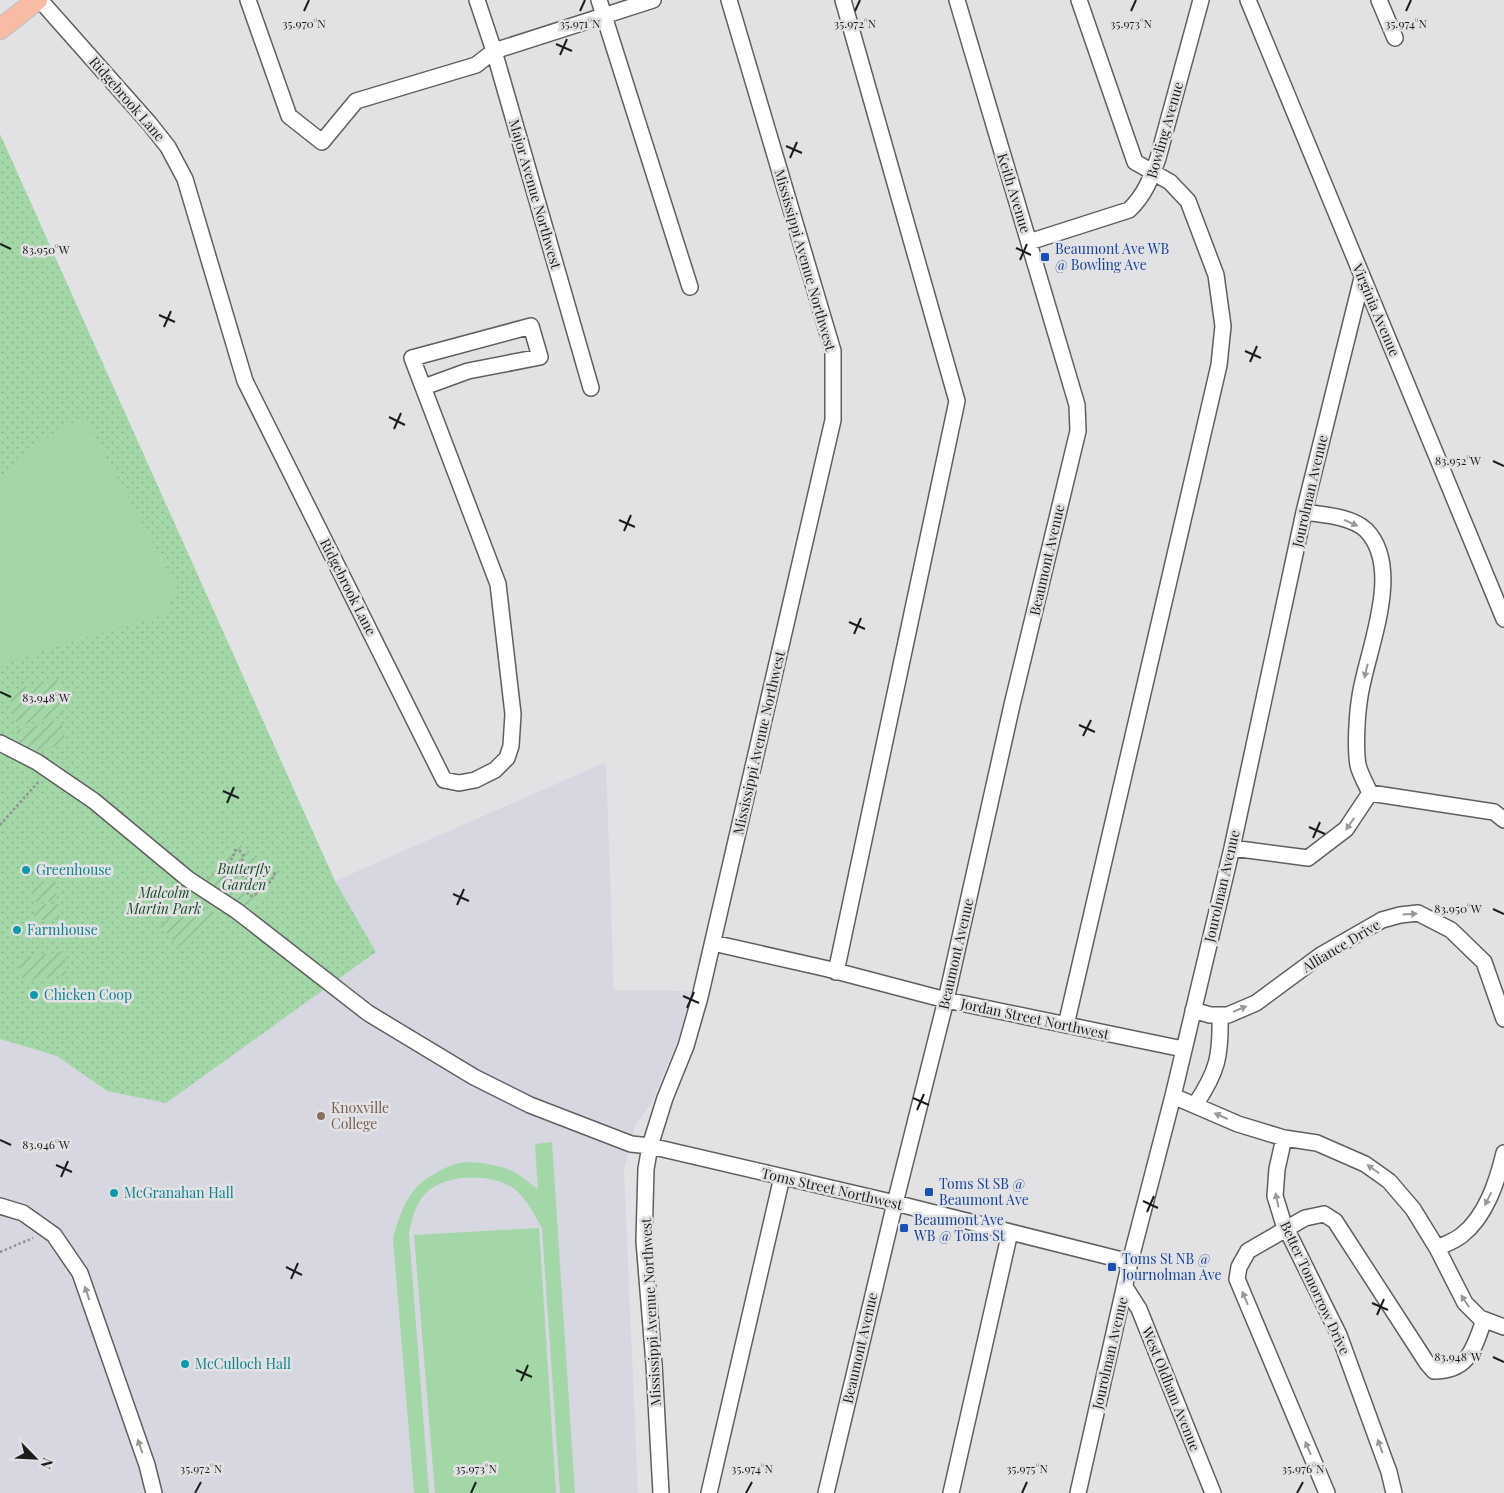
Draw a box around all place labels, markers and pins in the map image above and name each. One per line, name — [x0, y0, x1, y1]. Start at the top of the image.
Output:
place label: Beaumont Ave WB @ Bowling Ave — [1055, 239, 1169, 274]
marker: Beaumont Ave WB @ Bowling Ave — [1039, 251, 1051, 263]
place label: Greenhouse — [36, 860, 112, 879]
marker: Greenhouse — [20, 864, 32, 876]
place label: Farmhouse — [27, 920, 98, 939]
marker: Farmhouse — [11, 924, 23, 936]
place label: Chicken Coop — [44, 985, 132, 1004]
marker: Chicken Coop — [28, 989, 40, 1001]
place label: Knoxville College — [331, 1098, 389, 1133]
marker: Knoxville College — [315, 1110, 327, 1122]
place label: Toms St SB @ Beaumont Ave — [939, 1174, 1029, 1209]
place label: McGranahan Hall — [124, 1183, 234, 1202]
marker: Toms St SB @ Beaumont Ave — [923, 1186, 935, 1198]
marker: McGranahan Hall — [108, 1187, 120, 1199]
place label: Beaumont Ave WB @ Toms St — [913, 1210, 1006, 1245]
marker: Beaumont Ave WB @ Toms St — [898, 1222, 910, 1234]
place label: Toms St NB @ Journolman Ave — [1121, 1249, 1222, 1284]
marker: Toms St NB @ Journolman Ave — [1106, 1261, 1118, 1273]
place label: McCulloch Hall — [195, 1354, 291, 1373]
marker: McCulloch Hall — [179, 1358, 191, 1370]

